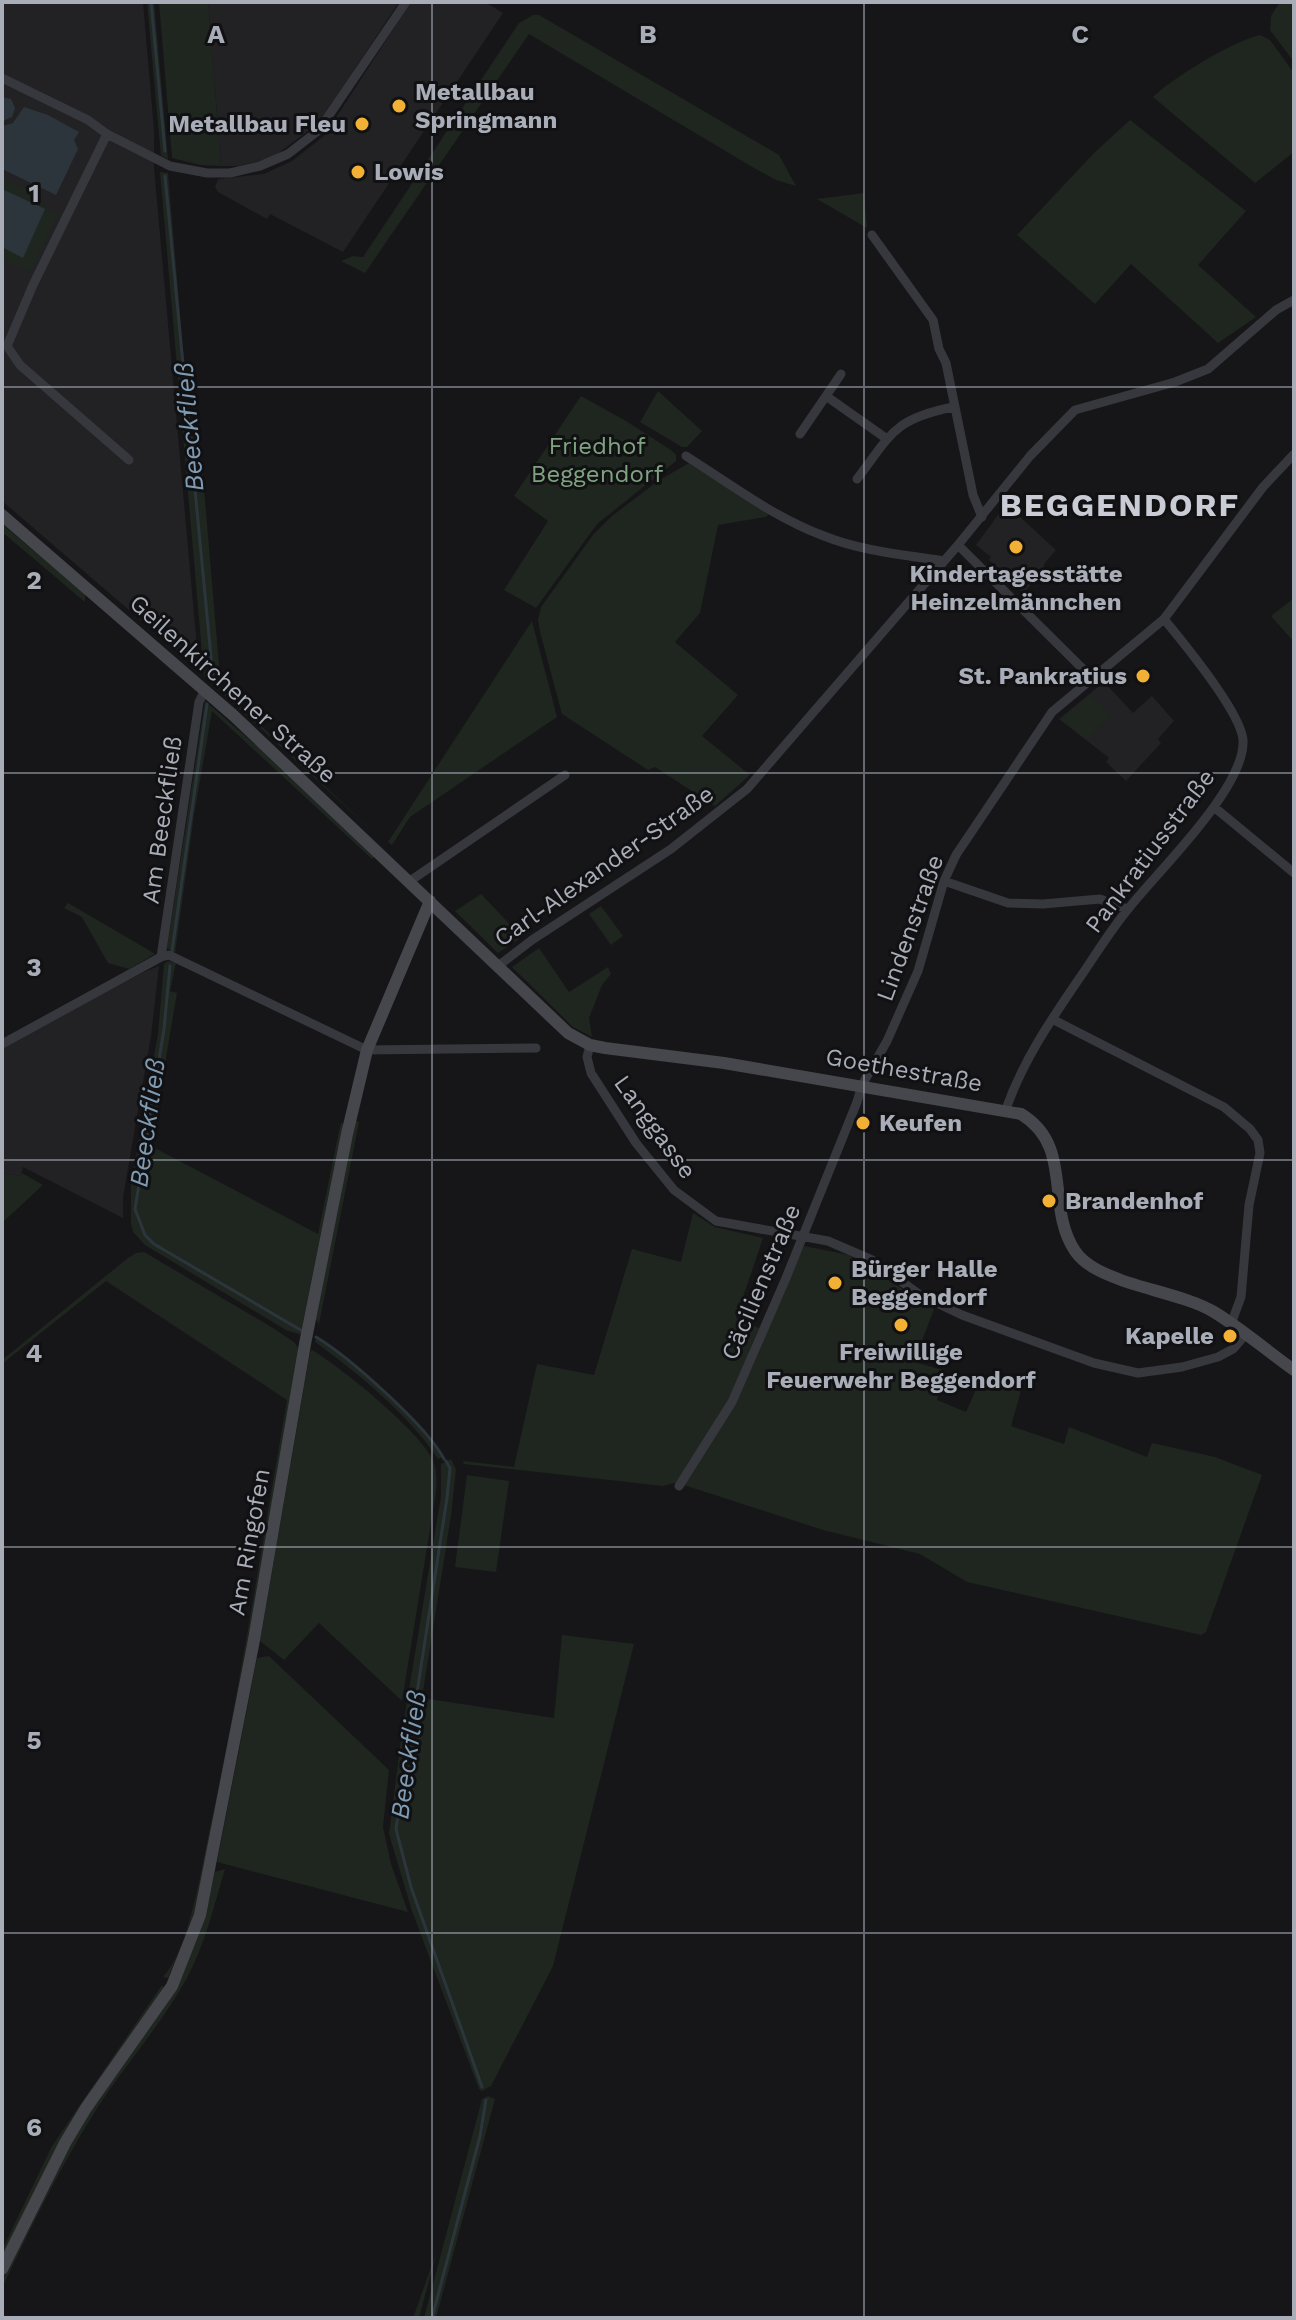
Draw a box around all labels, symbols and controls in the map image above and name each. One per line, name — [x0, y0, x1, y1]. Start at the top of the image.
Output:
text: A — [207, 19, 225, 49]
text: B — [639, 19, 657, 49]
text: C — [1071, 19, 1089, 49]
place label: Metallbau Springmann — [415, 78, 557, 134]
marker: Metallbau Springmann — [390, 97, 408, 115]
place label: Metallbau Fleu — [168, 110, 346, 138]
marker: Metallbau Fleu — [353, 115, 371, 133]
place label: Lowis — [374, 158, 444, 186]
marker: Lowis — [349, 163, 367, 181]
text: 1 — [28, 178, 40, 208]
water label: Beeckfließ — [168, 361, 210, 493]
park label: Friedhof Beggendorf — [531, 432, 664, 488]
district label: BEGGENDORF — [1000, 486, 1240, 524]
marker: Kindertagesstätte Heinzelmännchen — [1007, 538, 1025, 556]
place label: Kindertagesstätte Heinzelmännchen — [909, 560, 1123, 616]
text: 2 — [26, 565, 42, 595]
street label: Geilenkirchener Straße — [124, 589, 342, 789]
place label: St. Pankratius — [959, 662, 1127, 690]
marker: St. Pankratius — [1134, 667, 1152, 685]
street label: Am Beeckfließ — [136, 734, 188, 906]
street label: Pankratiusstraße — [1079, 764, 1221, 938]
street label: Carl-Alexander-Straße — [489, 780, 719, 952]
street label: Lindenstraße — [871, 851, 949, 1005]
text: 3 — [26, 952, 42, 982]
street label: Goethestraße — [824, 1042, 984, 1098]
water label: Beeckfließ — [123, 1056, 171, 1189]
street label: Langgasse — [608, 1070, 702, 1184]
place label: Keufen — [879, 1109, 962, 1137]
marker: Keufen — [854, 1114, 872, 1132]
place label: Brandenhof — [1065, 1187, 1203, 1215]
marker: Brandenhof — [1040, 1192, 1058, 1210]
street label: Cäcilienstraße — [716, 1200, 806, 1364]
place label: Bürger Halle Beggendorf — [851, 1255, 998, 1311]
marker: Bürger Halle Beggendorf — [826, 1274, 844, 1292]
marker: Freiwillige Feuerwehr Beggendorf — [892, 1316, 910, 1334]
place label: Kapelle — [1125, 1322, 1214, 1350]
marker: Kapelle — [1221, 1327, 1239, 1345]
text: 4 — [26, 1338, 43, 1368]
place label: Freiwillige Feuerwehr Beggendorf — [766, 1338, 1036, 1394]
street label: Am Ringofen — [222, 1466, 276, 1618]
water label: Beeckfließ — [384, 1688, 432, 1821]
text: 5 — [26, 1725, 42, 1755]
text: 6 — [26, 2112, 42, 2142]

